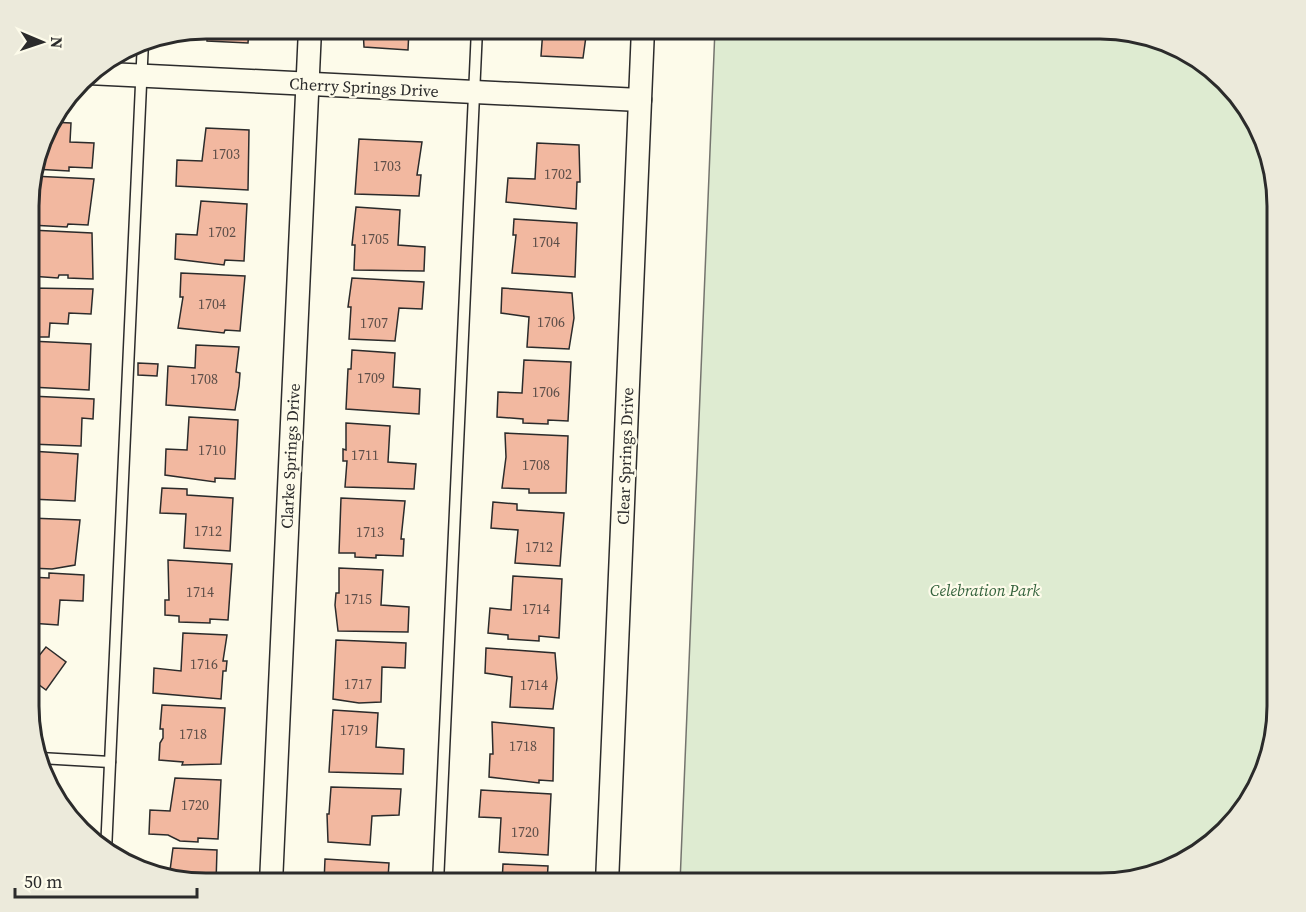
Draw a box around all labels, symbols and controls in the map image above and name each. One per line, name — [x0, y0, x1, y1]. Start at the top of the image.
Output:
north arrow — [12, 12, 72, 72]
text: N — [46, 36, 68, 49]
street label: Cherry Springs Drive — [289, 72, 439, 102]
house number: 1703 — [212, 144, 240, 164]
house number: 1703 — [373, 156, 401, 176]
house number: 1702 — [544, 164, 572, 184]
house number: 1702 — [208, 222, 236, 242]
house number: 1705 — [361, 229, 389, 249]
house number: 1704 — [532, 232, 560, 252]
house number: 1704 — [198, 294, 226, 314]
house number: 1706 — [537, 312, 565, 332]
house number: 1707 — [360, 313, 388, 333]
house number: 1709 — [357, 368, 385, 388]
house number: 1708 — [190, 369, 218, 389]
house number: 1706 — [532, 382, 560, 402]
street label: Clarke Springs Drive — [275, 383, 305, 529]
street label: Clear Springs Drive — [612, 387, 638, 525]
house number: 1710 — [198, 440, 226, 460]
house number: 1711 — [351, 445, 379, 465]
house number: 1708 — [522, 455, 550, 475]
house number: 1712 — [194, 521, 222, 541]
house number: 1713 — [356, 522, 384, 542]
house number: 1712 — [525, 537, 553, 557]
park label: Celebration Park — [930, 579, 1040, 601]
house number: 1714 — [186, 582, 214, 602]
house number: 1715 — [344, 589, 372, 609]
house number: 1714 — [522, 599, 550, 619]
house number: 1716 — [190, 654, 218, 674]
house number: 1717 — [344, 674, 372, 694]
house number: 1714 — [520, 675, 548, 695]
house number: 1719 — [340, 720, 368, 740]
house number: 1718 — [179, 724, 207, 744]
house number: 1718 — [509, 736, 537, 756]
house number: 1720 — [181, 795, 209, 815]
house number: 1720 — [511, 822, 539, 842]
scale bar — [15, 861, 196, 899]
text: 50 m — [24, 869, 62, 894]

